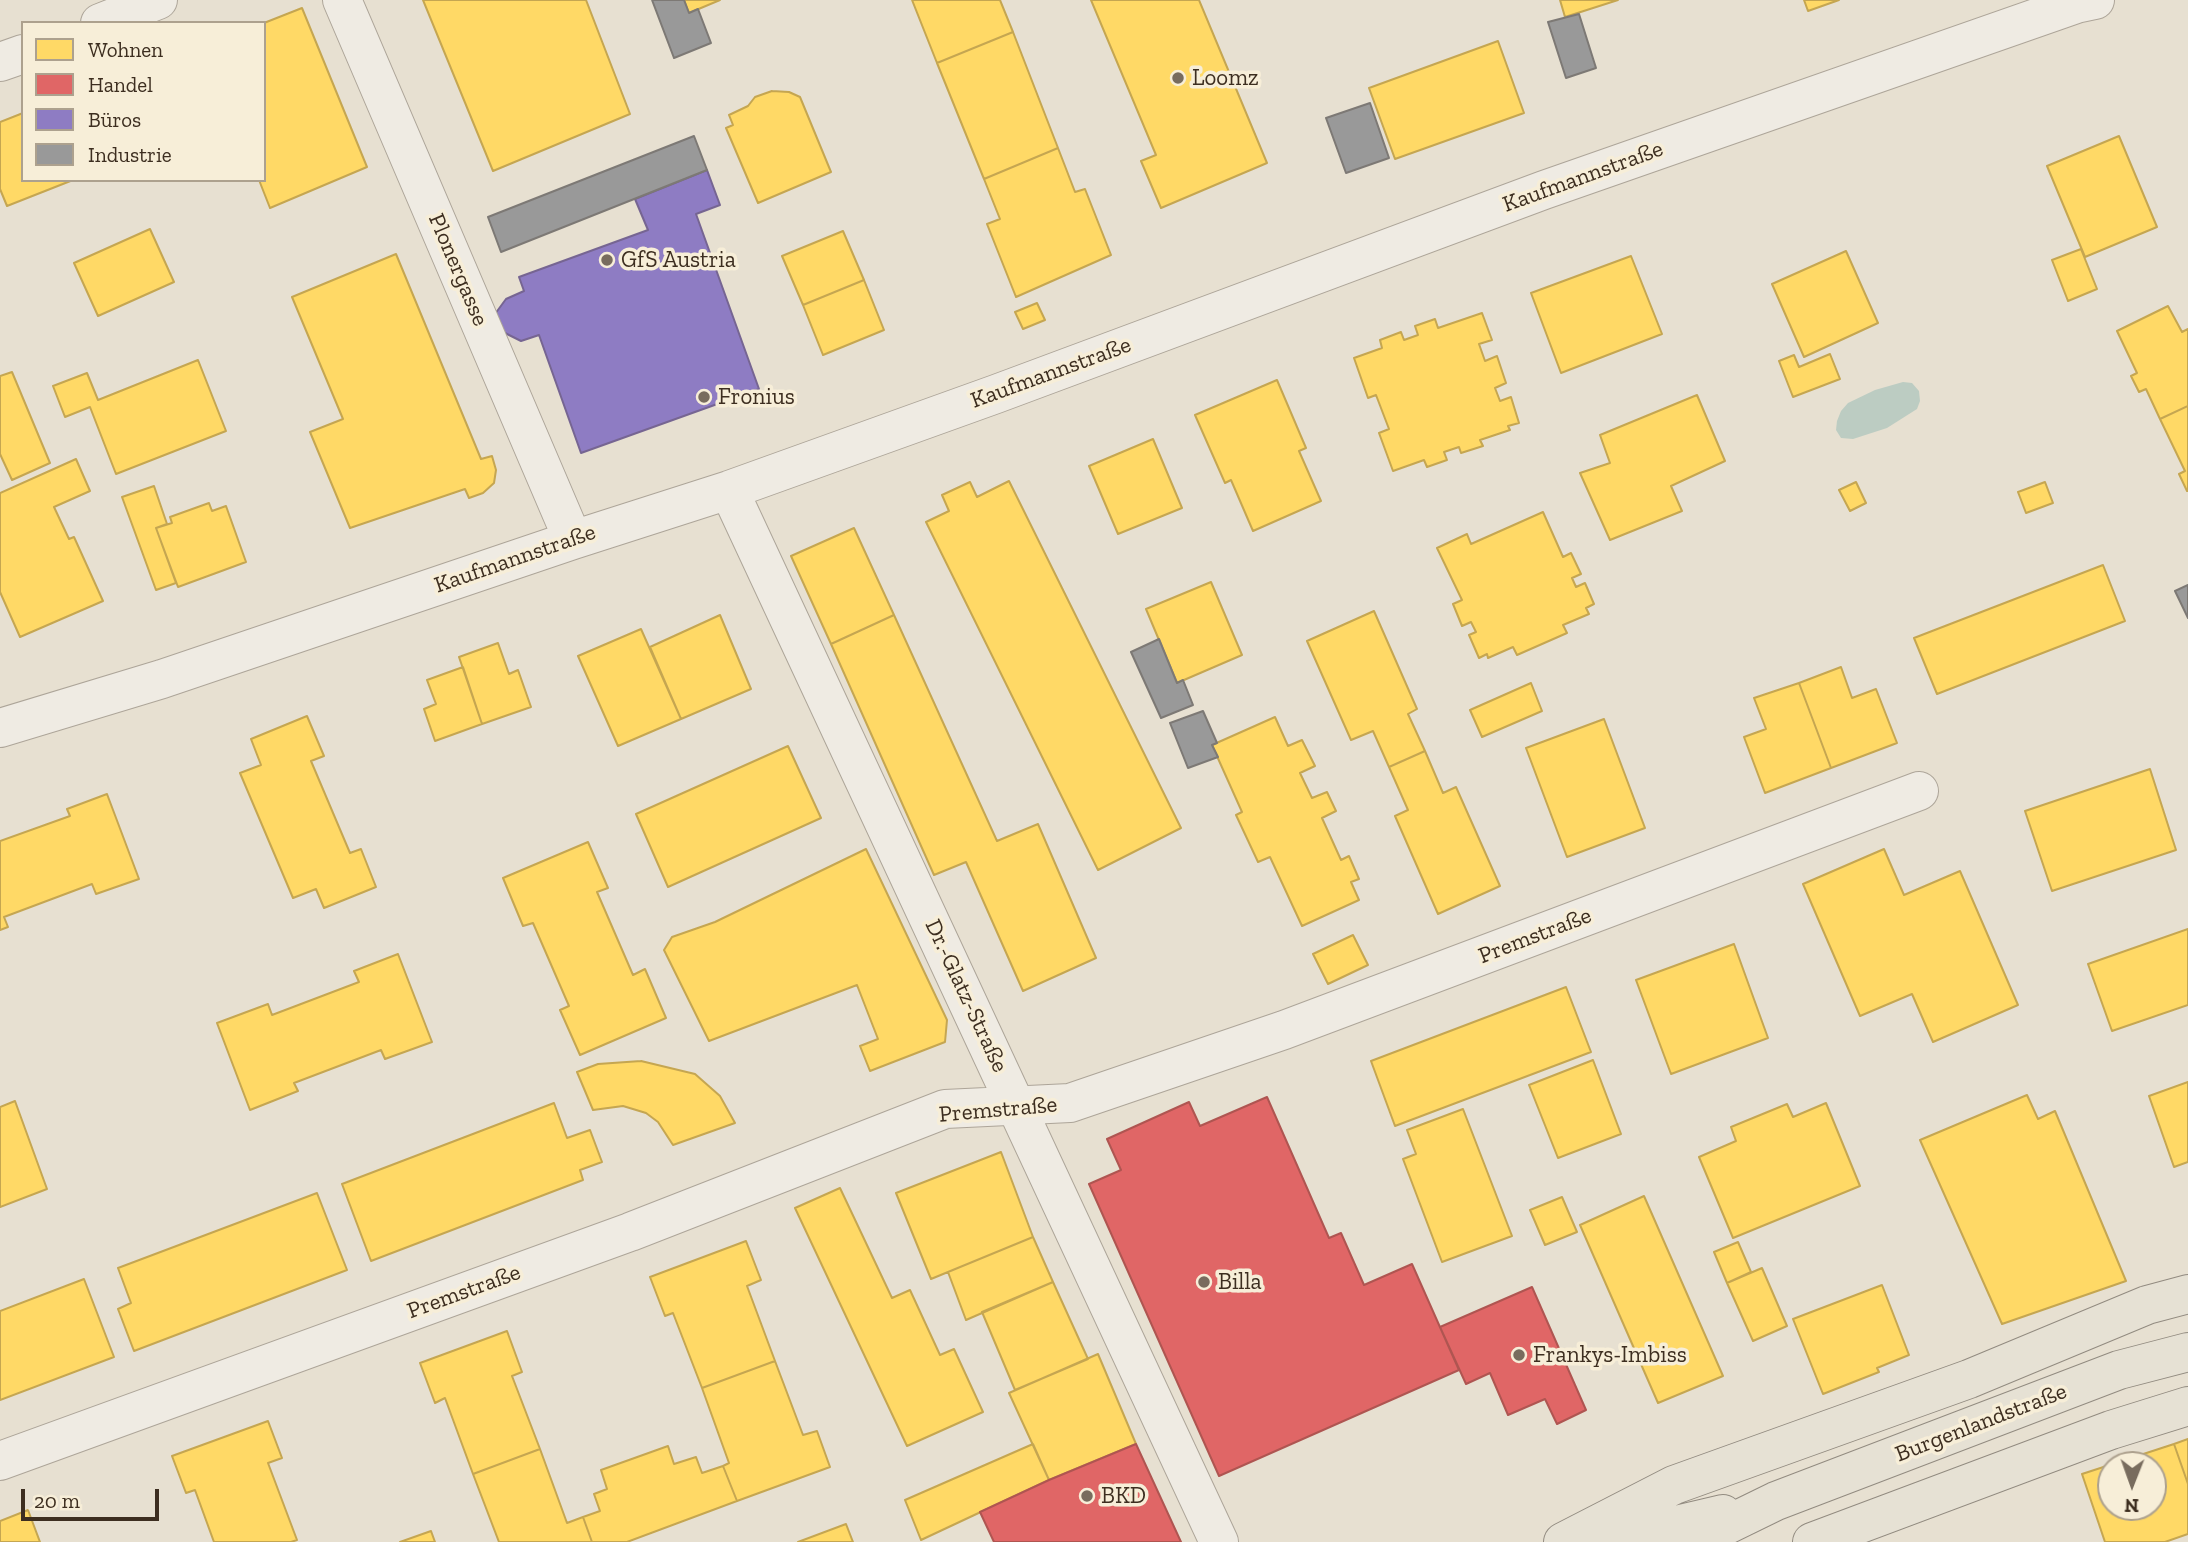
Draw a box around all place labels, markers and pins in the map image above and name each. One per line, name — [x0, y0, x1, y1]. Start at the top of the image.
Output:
place label: Loomz — [1192, 64, 1259, 92]
marker: Loomz — [1170, 70, 1186, 86]
place label: GfS Austria — [621, 246, 736, 274]
marker: GfS Austria — [599, 252, 615, 268]
place label: Fronius — [718, 383, 795, 411]
marker: Fronius — [696, 389, 712, 405]
place label: Billa — [1218, 1268, 1262, 1296]
marker: Billa — [1196, 1274, 1212, 1290]
place label: Frankys-Imbiss — [1533, 1341, 1687, 1369]
marker: Frankys-Imbiss — [1511, 1347, 1527, 1363]
place label: BKD — [1101, 1482, 1146, 1510]
marker: BKD — [1079, 1488, 1095, 1504]

